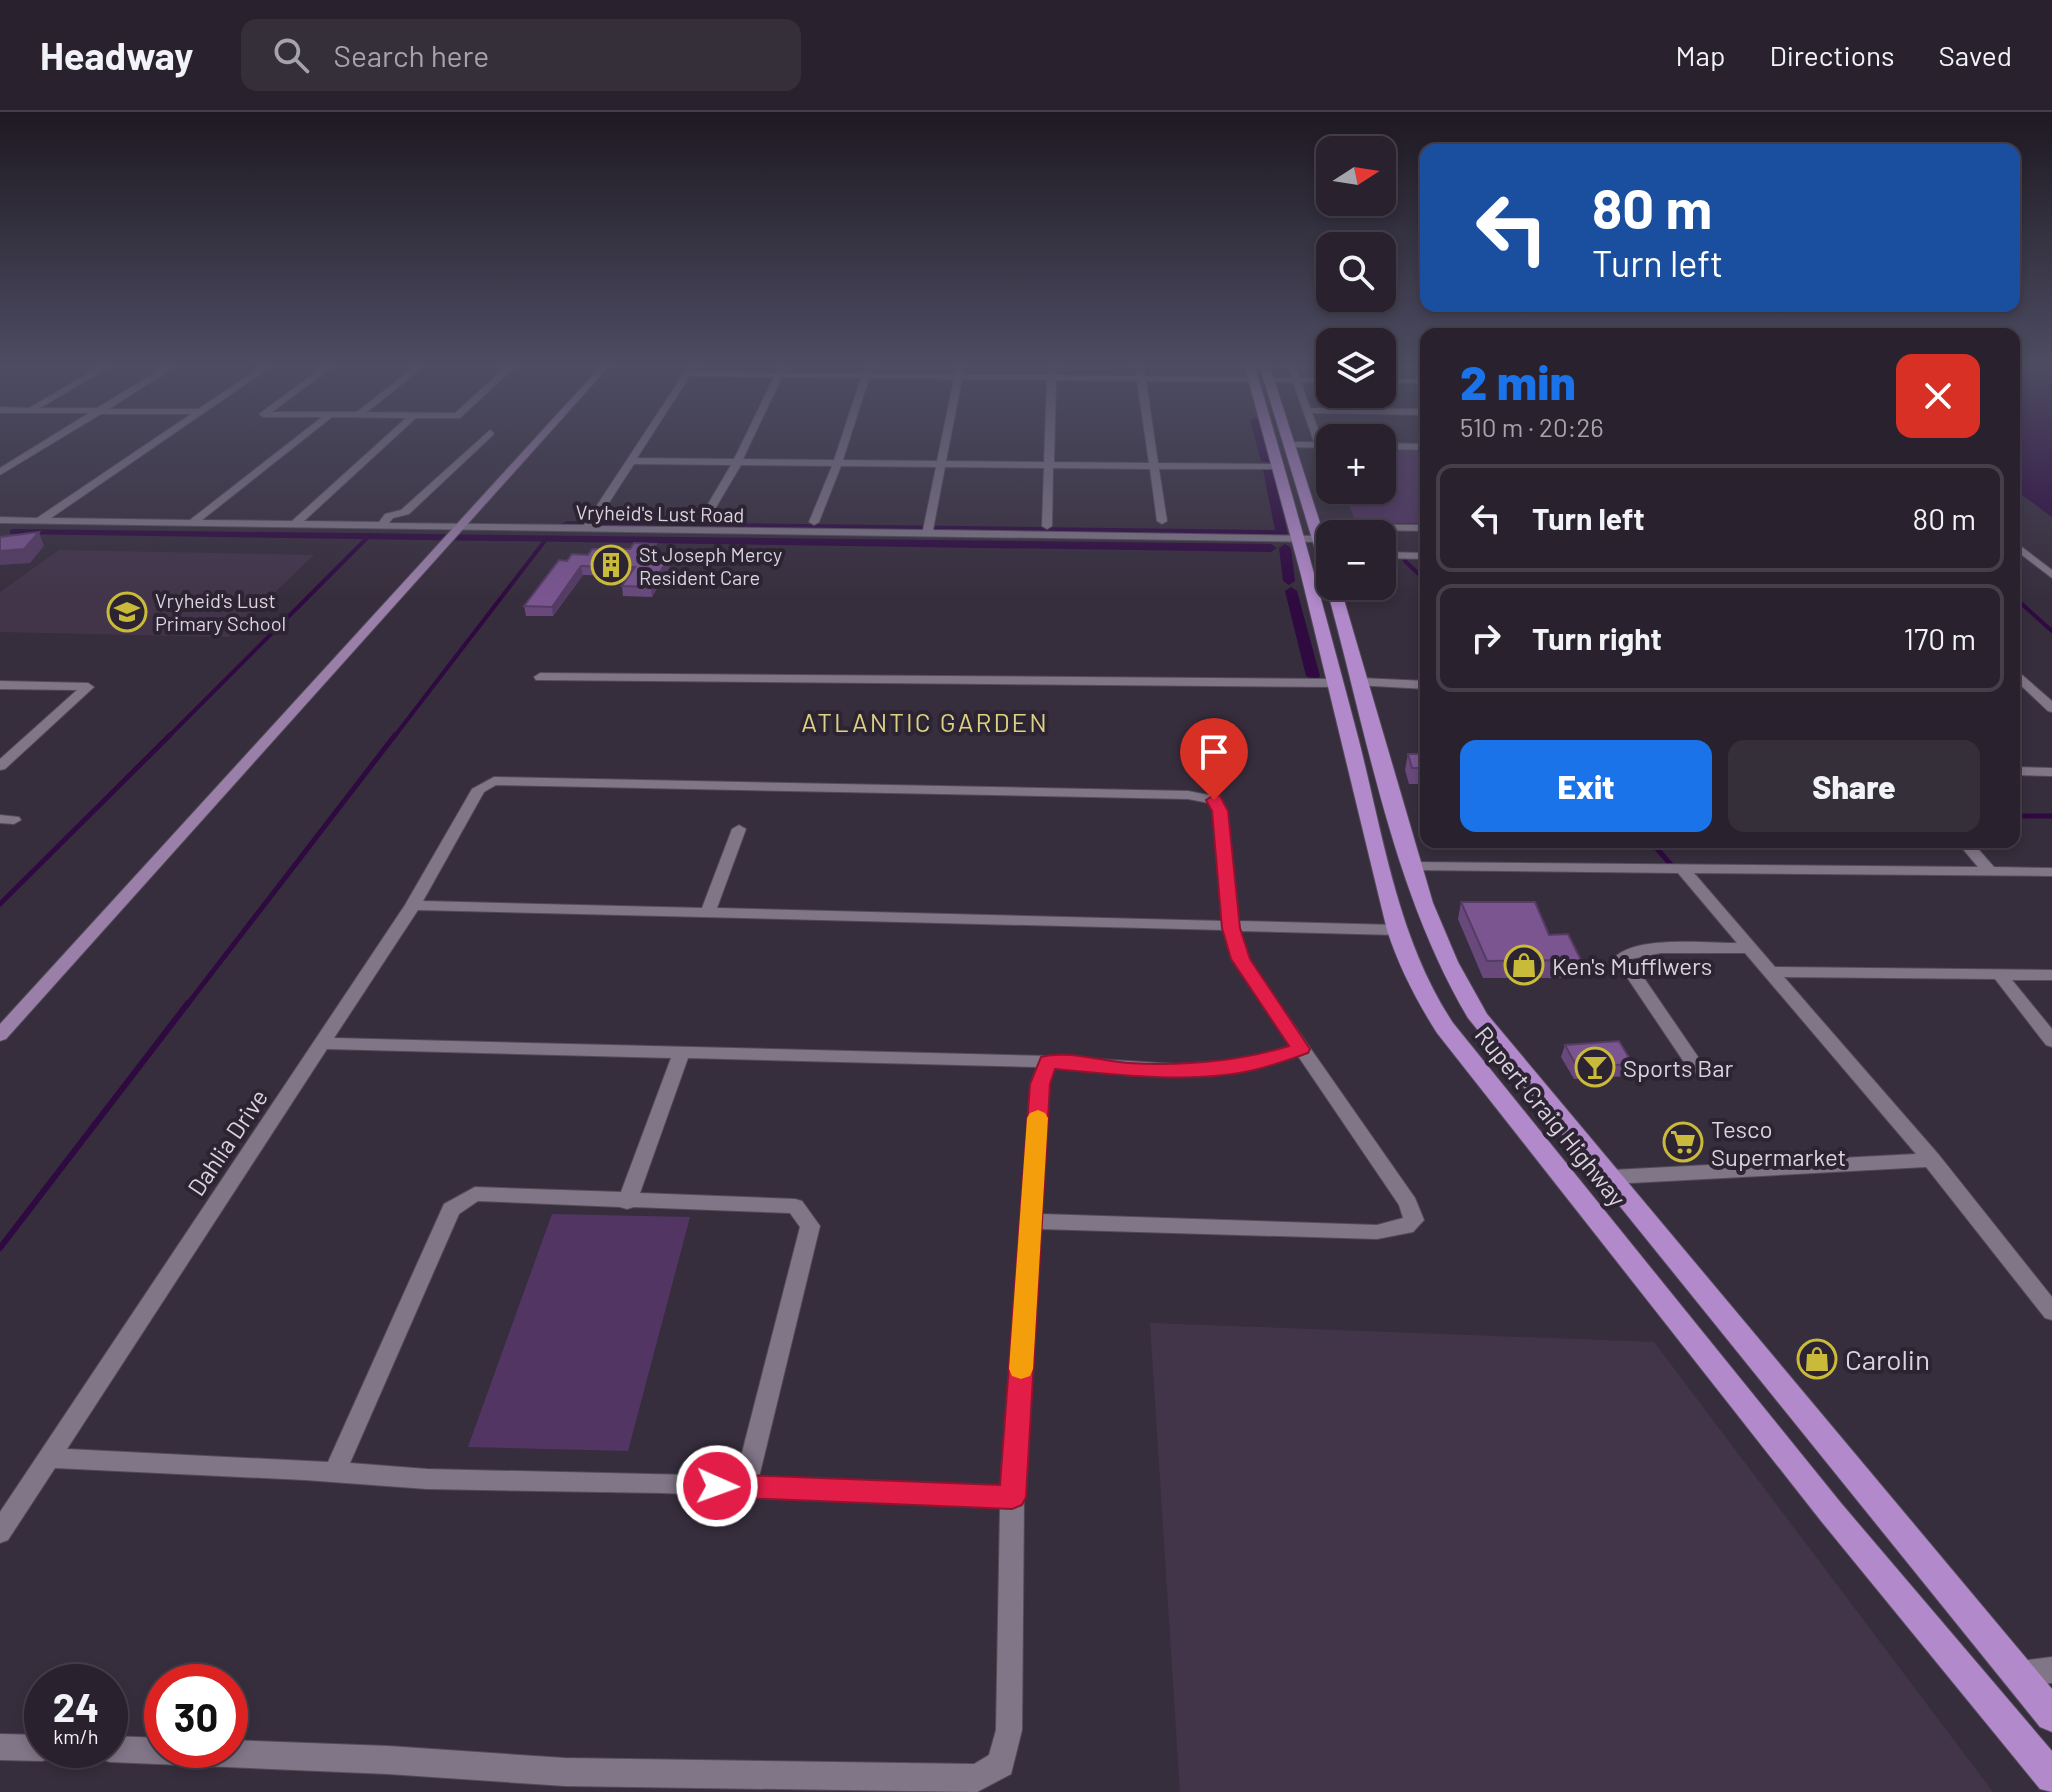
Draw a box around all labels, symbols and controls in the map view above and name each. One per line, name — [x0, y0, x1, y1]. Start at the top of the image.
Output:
search box — [241, 19, 801, 91]
text: Headway — [40, 32, 193, 78]
icon: search — [269, 33, 313, 77]
text: Search here — [333, 37, 489, 73]
text: Map — [1676, 38, 1725, 72]
text: Directions — [1769, 38, 1895, 72]
text: Saved — [1939, 38, 2012, 72]
north arrow — [1316, 136, 1396, 216]
map controls — [1316, 136, 1396, 600]
text: 80 m — [1592, 173, 1712, 240]
icon: left — [1460, 176, 1564, 280]
button: search — [1316, 232, 1396, 312]
text: Turn left — [1592, 241, 1723, 284]
button: layers — [1316, 328, 1396, 408]
text: 2 min — [1460, 352, 1576, 410]
button: close — [1896, 354, 1980, 438]
text: 510 m · 20:26 — [1460, 411, 1604, 442]
button: + — [1316, 424, 1396, 504]
icon: left — [1464, 496, 1508, 540]
street label: Vryheid's Lust Road — [575, 500, 745, 526]
text: Turn left — [1532, 500, 1645, 536]
text: 80 m — [1913, 500, 1976, 536]
button: − — [1316, 520, 1396, 600]
place label: St Joseph Mercy Resident Care — [639, 542, 782, 589]
building icon: St Joseph Mercy Resident Care — [590, 544, 632, 586]
place label: Vryheid's Lust Primary School — [155, 588, 286, 635]
school or university icon: Vryheid's Lust Primary School — [106, 591, 148, 633]
icon: right — [1464, 616, 1508, 660]
text: Turn right — [1532, 620, 1662, 656]
text: 170 m — [1904, 620, 1976, 656]
district label: ATLANTIC GARDEN — [801, 706, 1049, 737]
pin — [1180, 718, 1248, 800]
icon: arrive — [1192, 730, 1236, 774]
button: Exit — [1460, 740, 1712, 832]
button: Share — [1728, 740, 1980, 832]
shop icon: Ken's Mufflwers — [1503, 944, 1545, 986]
place label: Ken's Mufflwers — [1552, 951, 1712, 980]
street label: Rupert Craig Highway — [1470, 1020, 1632, 1212]
bar icon: Sports Bar — [1574, 1046, 1616, 1088]
place label: Sports Bar — [1623, 1053, 1733, 1082]
street label: Dahlia Drive — [181, 1083, 273, 1201]
place label: Tesco Supermarket — [1711, 1114, 1846, 1171]
supermarket icon: Tesco Supermarket — [1662, 1121, 1704, 1163]
shop icon: Carolin — [1796, 1338, 1838, 1380]
place label: Carolin — [1845, 1342, 1930, 1376]
position arrow — [675, 1444, 759, 1528]
speed limit sign: 30 — [144, 1664, 248, 1768]
text: 24 — [53, 1682, 99, 1730]
text: km/h — [53, 1724, 99, 1748]

